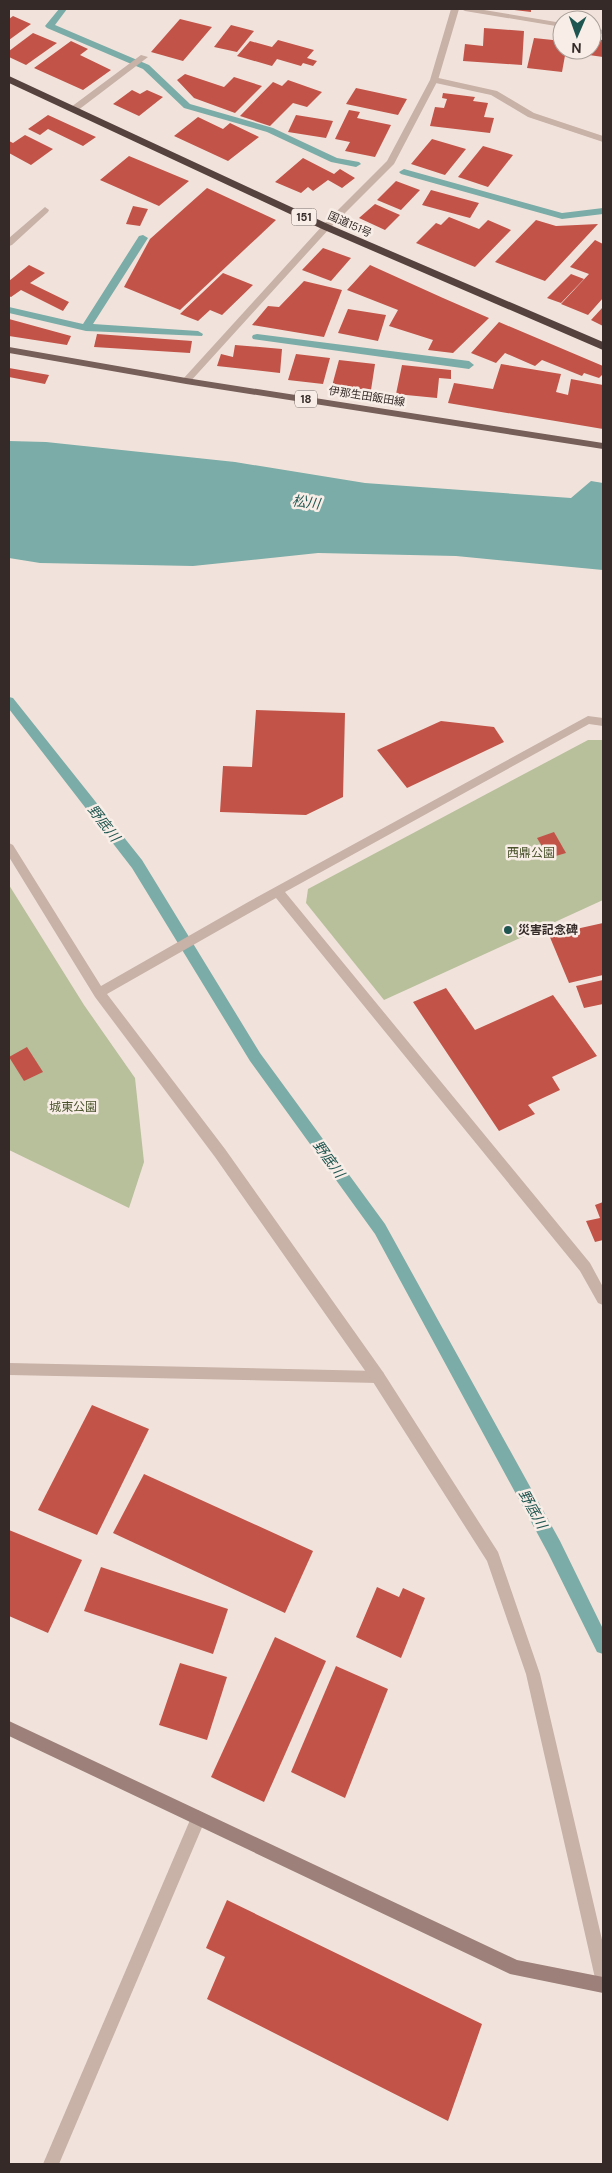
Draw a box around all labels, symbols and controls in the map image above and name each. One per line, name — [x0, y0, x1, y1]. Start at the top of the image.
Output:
north arrow — [552, 10, 602, 60]
text: N — [571, 39, 582, 57]
road number: 151 — [292, 208, 316, 226]
street label: 国道151号 — [326, 208, 374, 240]
street label: 伊那生田飯田線 — [328, 383, 406, 409]
road number: 18 — [295, 390, 317, 408]
water label: 松川 — [291, 491, 323, 513]
water label: 野底川 — [84, 801, 125, 847]
park label: 西鼎公園 — [507, 845, 555, 861]
place label: 災害記念碑 — [518, 922, 578, 938]
marker: 災害記念碑 — [502, 924, 514, 936]
park label: 城東公園 — [49, 1099, 97, 1115]
water label: 野底川 — [309, 1137, 350, 1183]
water label: 野底川 — [515, 1486, 552, 1533]

